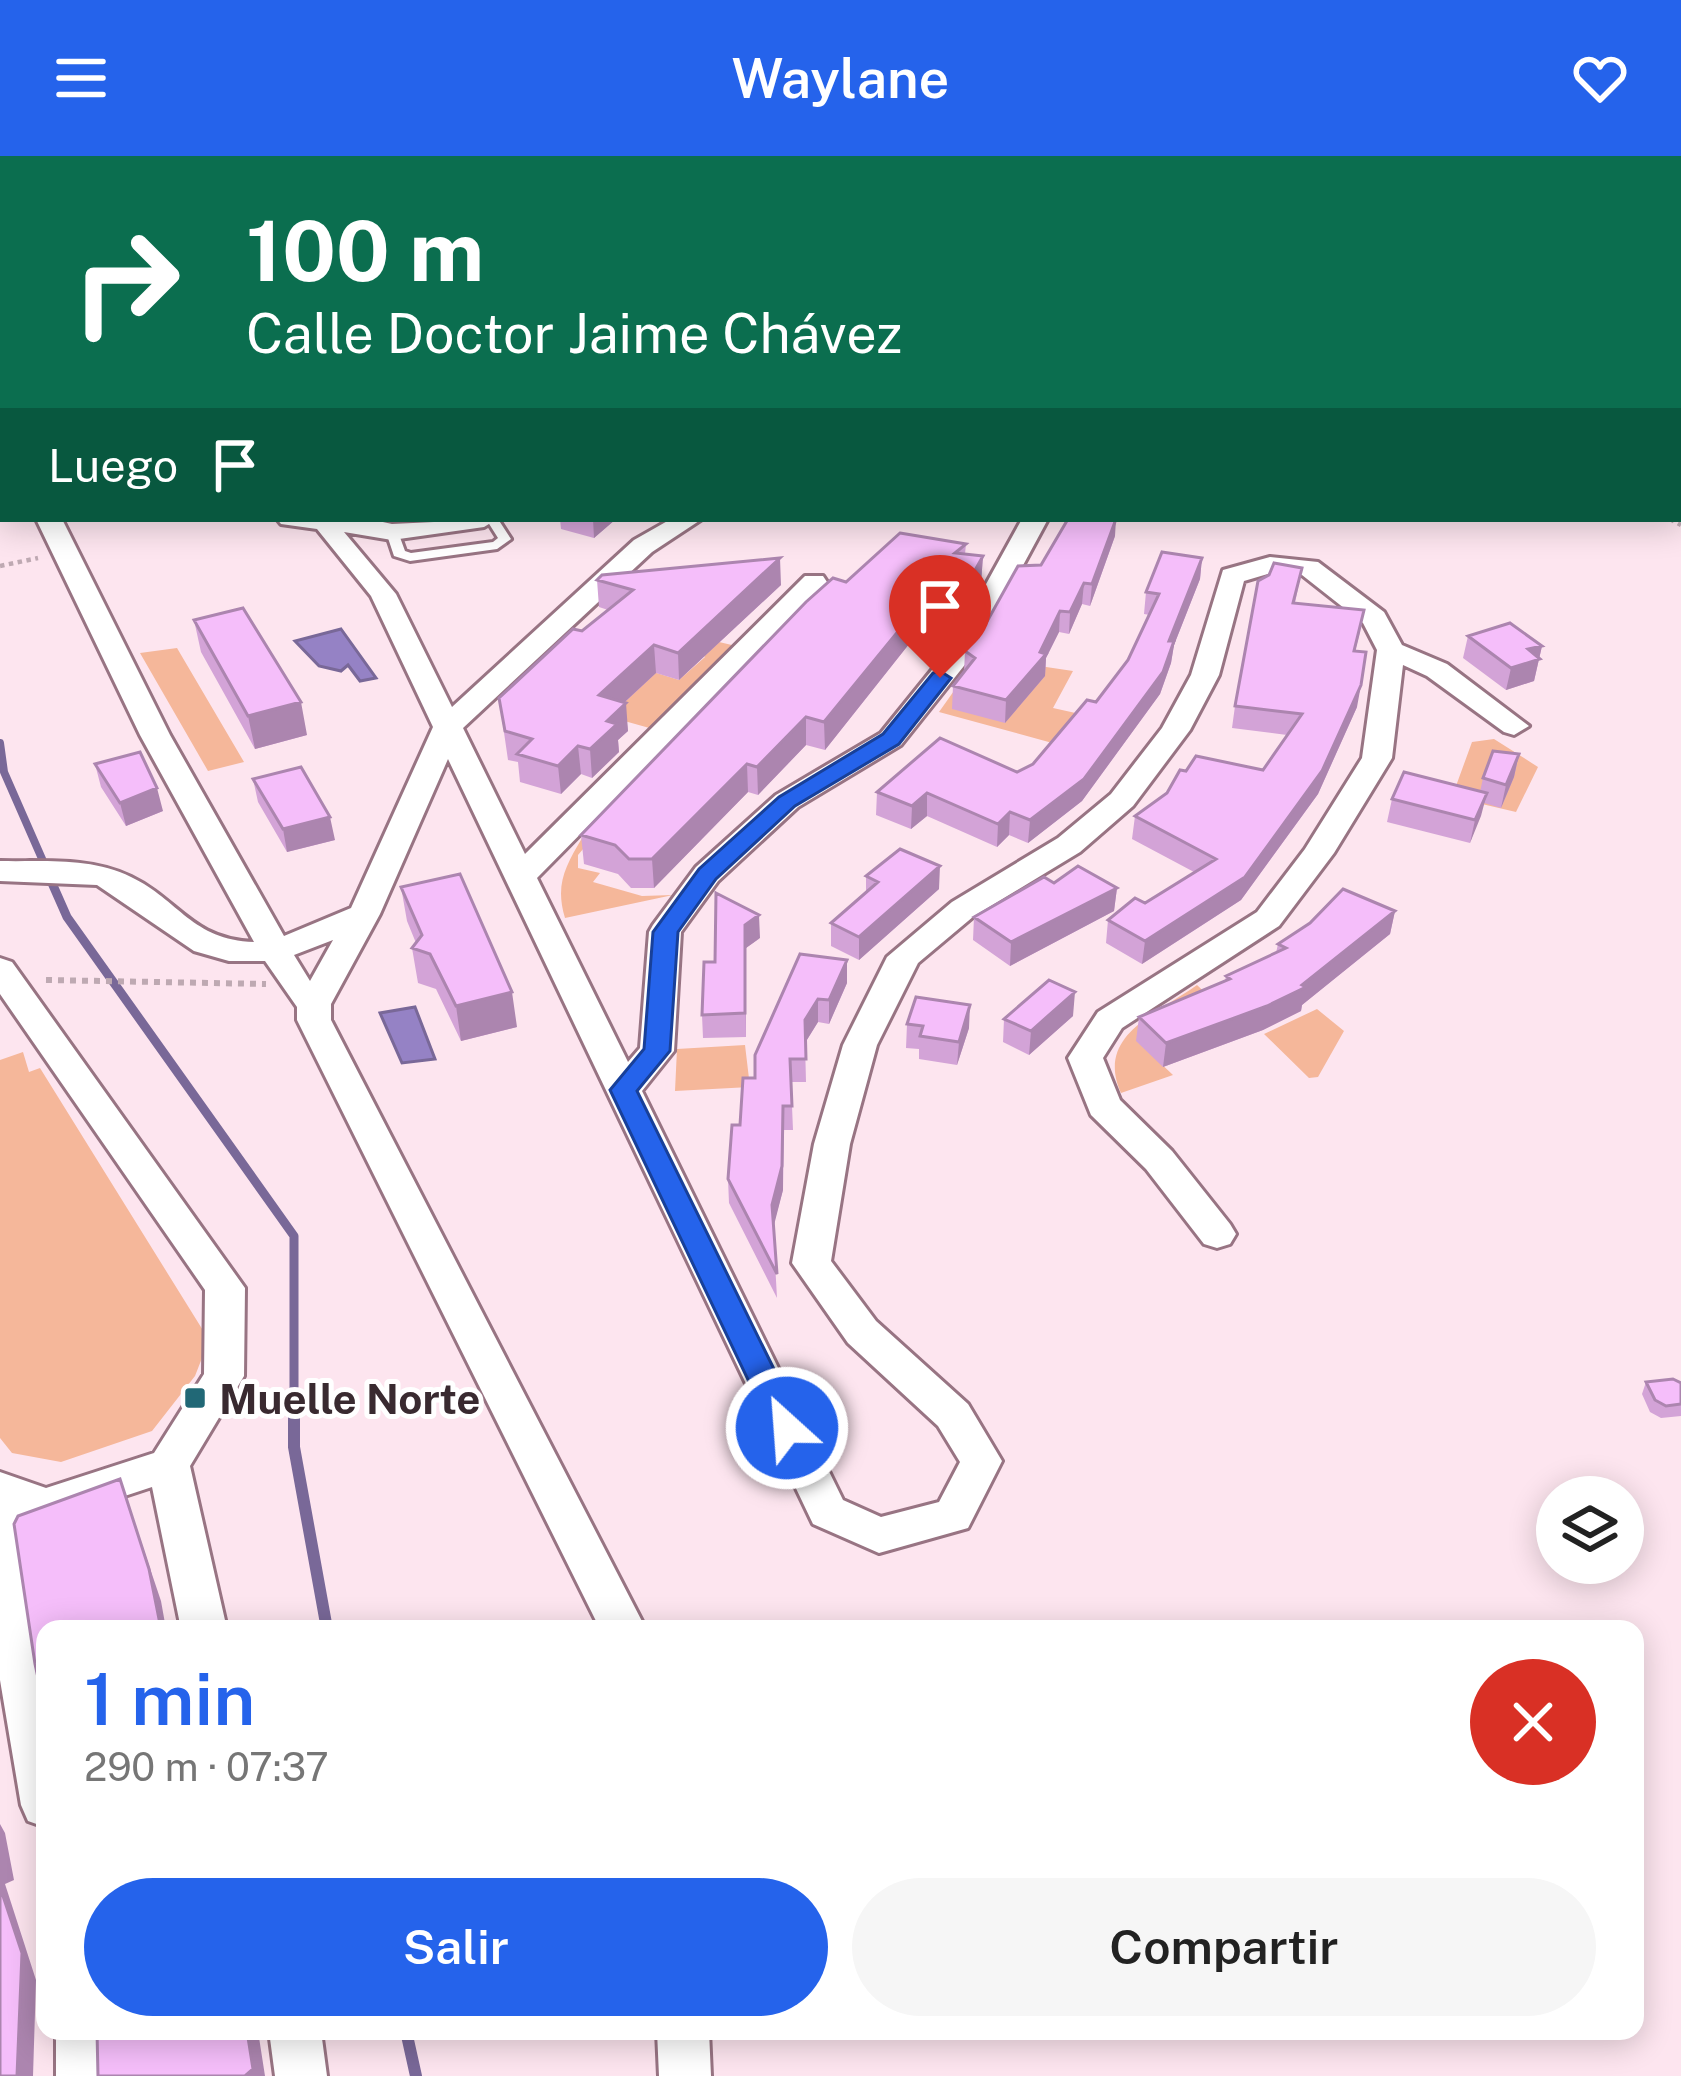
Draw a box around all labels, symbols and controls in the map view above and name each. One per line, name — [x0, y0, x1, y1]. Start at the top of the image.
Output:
icon: menu — [48, 45, 114, 111]
icon: heart — [1567, 45, 1633, 111]
text: Waylane — [732, 47, 949, 110]
text: 100 m — [246, 201, 484, 300]
icon: right — [48, 204, 204, 360]
text: Calle Doctor Jaime Chávez — [246, 302, 902, 365]
icon: arrive — [202, 432, 268, 498]
text: Luego — [48, 439, 178, 492]
pin — [889, 555, 991, 678]
icon: arrive — [907, 573, 973, 639]
position arrow — [724, 1365, 850, 1491]
place label: Muelle Norte — [219, 1374, 481, 1423]
marker: Muelle Norte — [182, 1385, 208, 1411]
map controls — [1536, 1476, 1644, 1584]
button: layers — [1536, 1476, 1644, 1584]
text: 1 min — [84, 1657, 255, 1741]
button: close — [1470, 1659, 1596, 1785]
text: 290 m · 07:37 — [84, 1744, 329, 1790]
button: Salir — [84, 1878, 828, 2016]
button: Compartir — [852, 1878, 1596, 2016]

